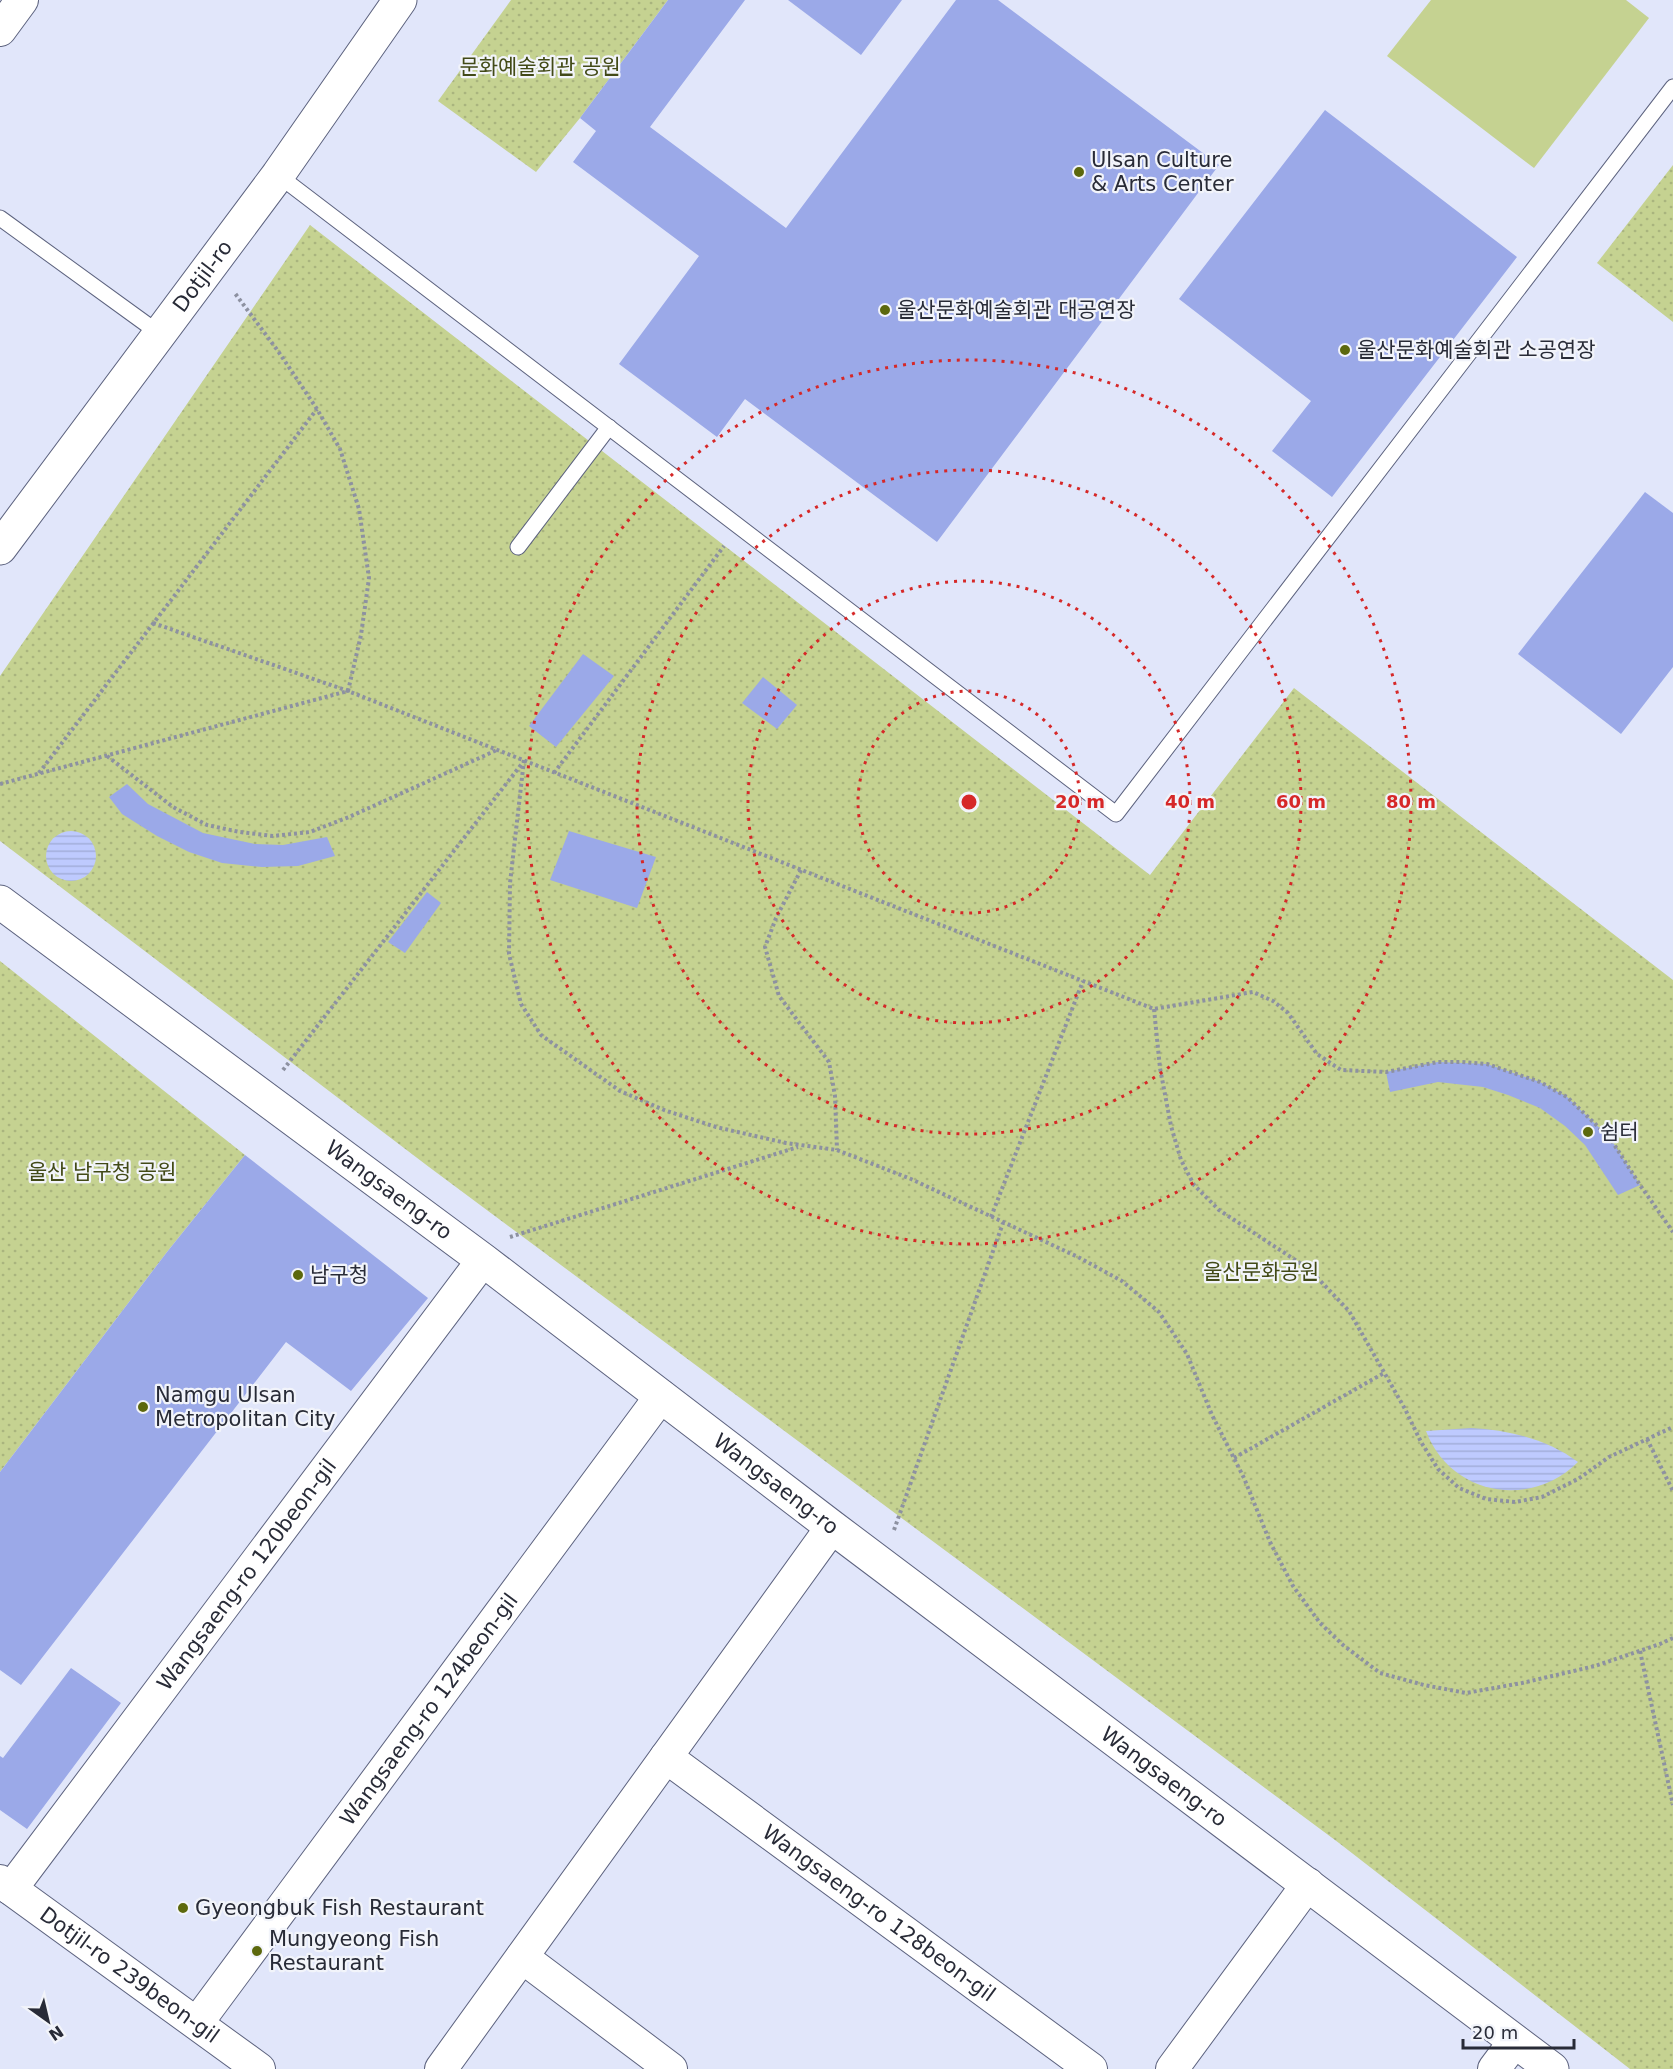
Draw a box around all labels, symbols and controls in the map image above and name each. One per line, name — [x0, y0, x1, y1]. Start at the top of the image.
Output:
park label: 문화예술회관 공원 — [459, 55, 621, 79]
place label: Ulsan Culture & Arts Center — [1091, 148, 1234, 196]
marker: Ulsan Culture & Arts Center — [1072, 165, 1086, 179]
street label: Dotjil-ro — [168, 236, 237, 317]
place label: 울산문화예술회관 대공연장 — [897, 298, 1136, 322]
marker: 울산문화예술회관 대공연장 — [878, 303, 892, 317]
place label: 울산문화예술회관 소공연장 — [1357, 338, 1596, 362]
marker: 울산문화예술회관 소공연장 — [1338, 343, 1352, 357]
text: 20 m — [1055, 791, 1105, 812]
text: 40 m — [1165, 791, 1215, 812]
text: 60 m — [1276, 791, 1326, 812]
text: 80 m — [1386, 791, 1436, 812]
centre of rings — [959, 792, 979, 812]
place label: 쉼터 — [1600, 1120, 1639, 1144]
marker: 쉼터 — [1581, 1125, 1595, 1139]
street label: Wangsaeng-ro — [321, 1136, 457, 1245]
park label: 울산 남구청 공원 — [28, 1160, 176, 1184]
park label: 울산문화공원 — [1203, 1260, 1319, 1284]
place label: 남구청 — [310, 1263, 368, 1287]
marker: 남구청 — [291, 1268, 305, 1282]
place label: Namgu Ulsan Metropolitan City — [155, 1383, 335, 1431]
marker: Namgu Ulsan Metropolitan City — [136, 1400, 150, 1414]
street label: Wangsaeng-ro — [709, 1429, 843, 1539]
street label: Wangsaeng-ro 120beon-gil — [152, 1454, 341, 1695]
street label: Wangsaeng-ro 124beon-gil — [335, 1589, 523, 1830]
street label: Wangsaeng-ro — [1096, 1722, 1231, 1832]
street label: Wangsaeng-ro 128beon-gil — [758, 1820, 1000, 2007]
place label: Gyeongbuk Fish Restaurant — [195, 1896, 484, 1920]
marker: Gyeongbuk Fish Restaurant — [176, 1901, 190, 1915]
street label: Dotjil-ro 239beon-gil — [35, 1902, 224, 2048]
place label: Mungyeong Fish Restaurant — [269, 1927, 439, 1975]
marker: Mungyeong Fish Restaurant — [250, 1944, 264, 1958]
north arrow — [18, 1991, 78, 2051]
scale bar — [1463, 2012, 1574, 2050]
text: N — [45, 2021, 67, 2045]
text: 20 m — [1472, 2022, 1518, 2043]

